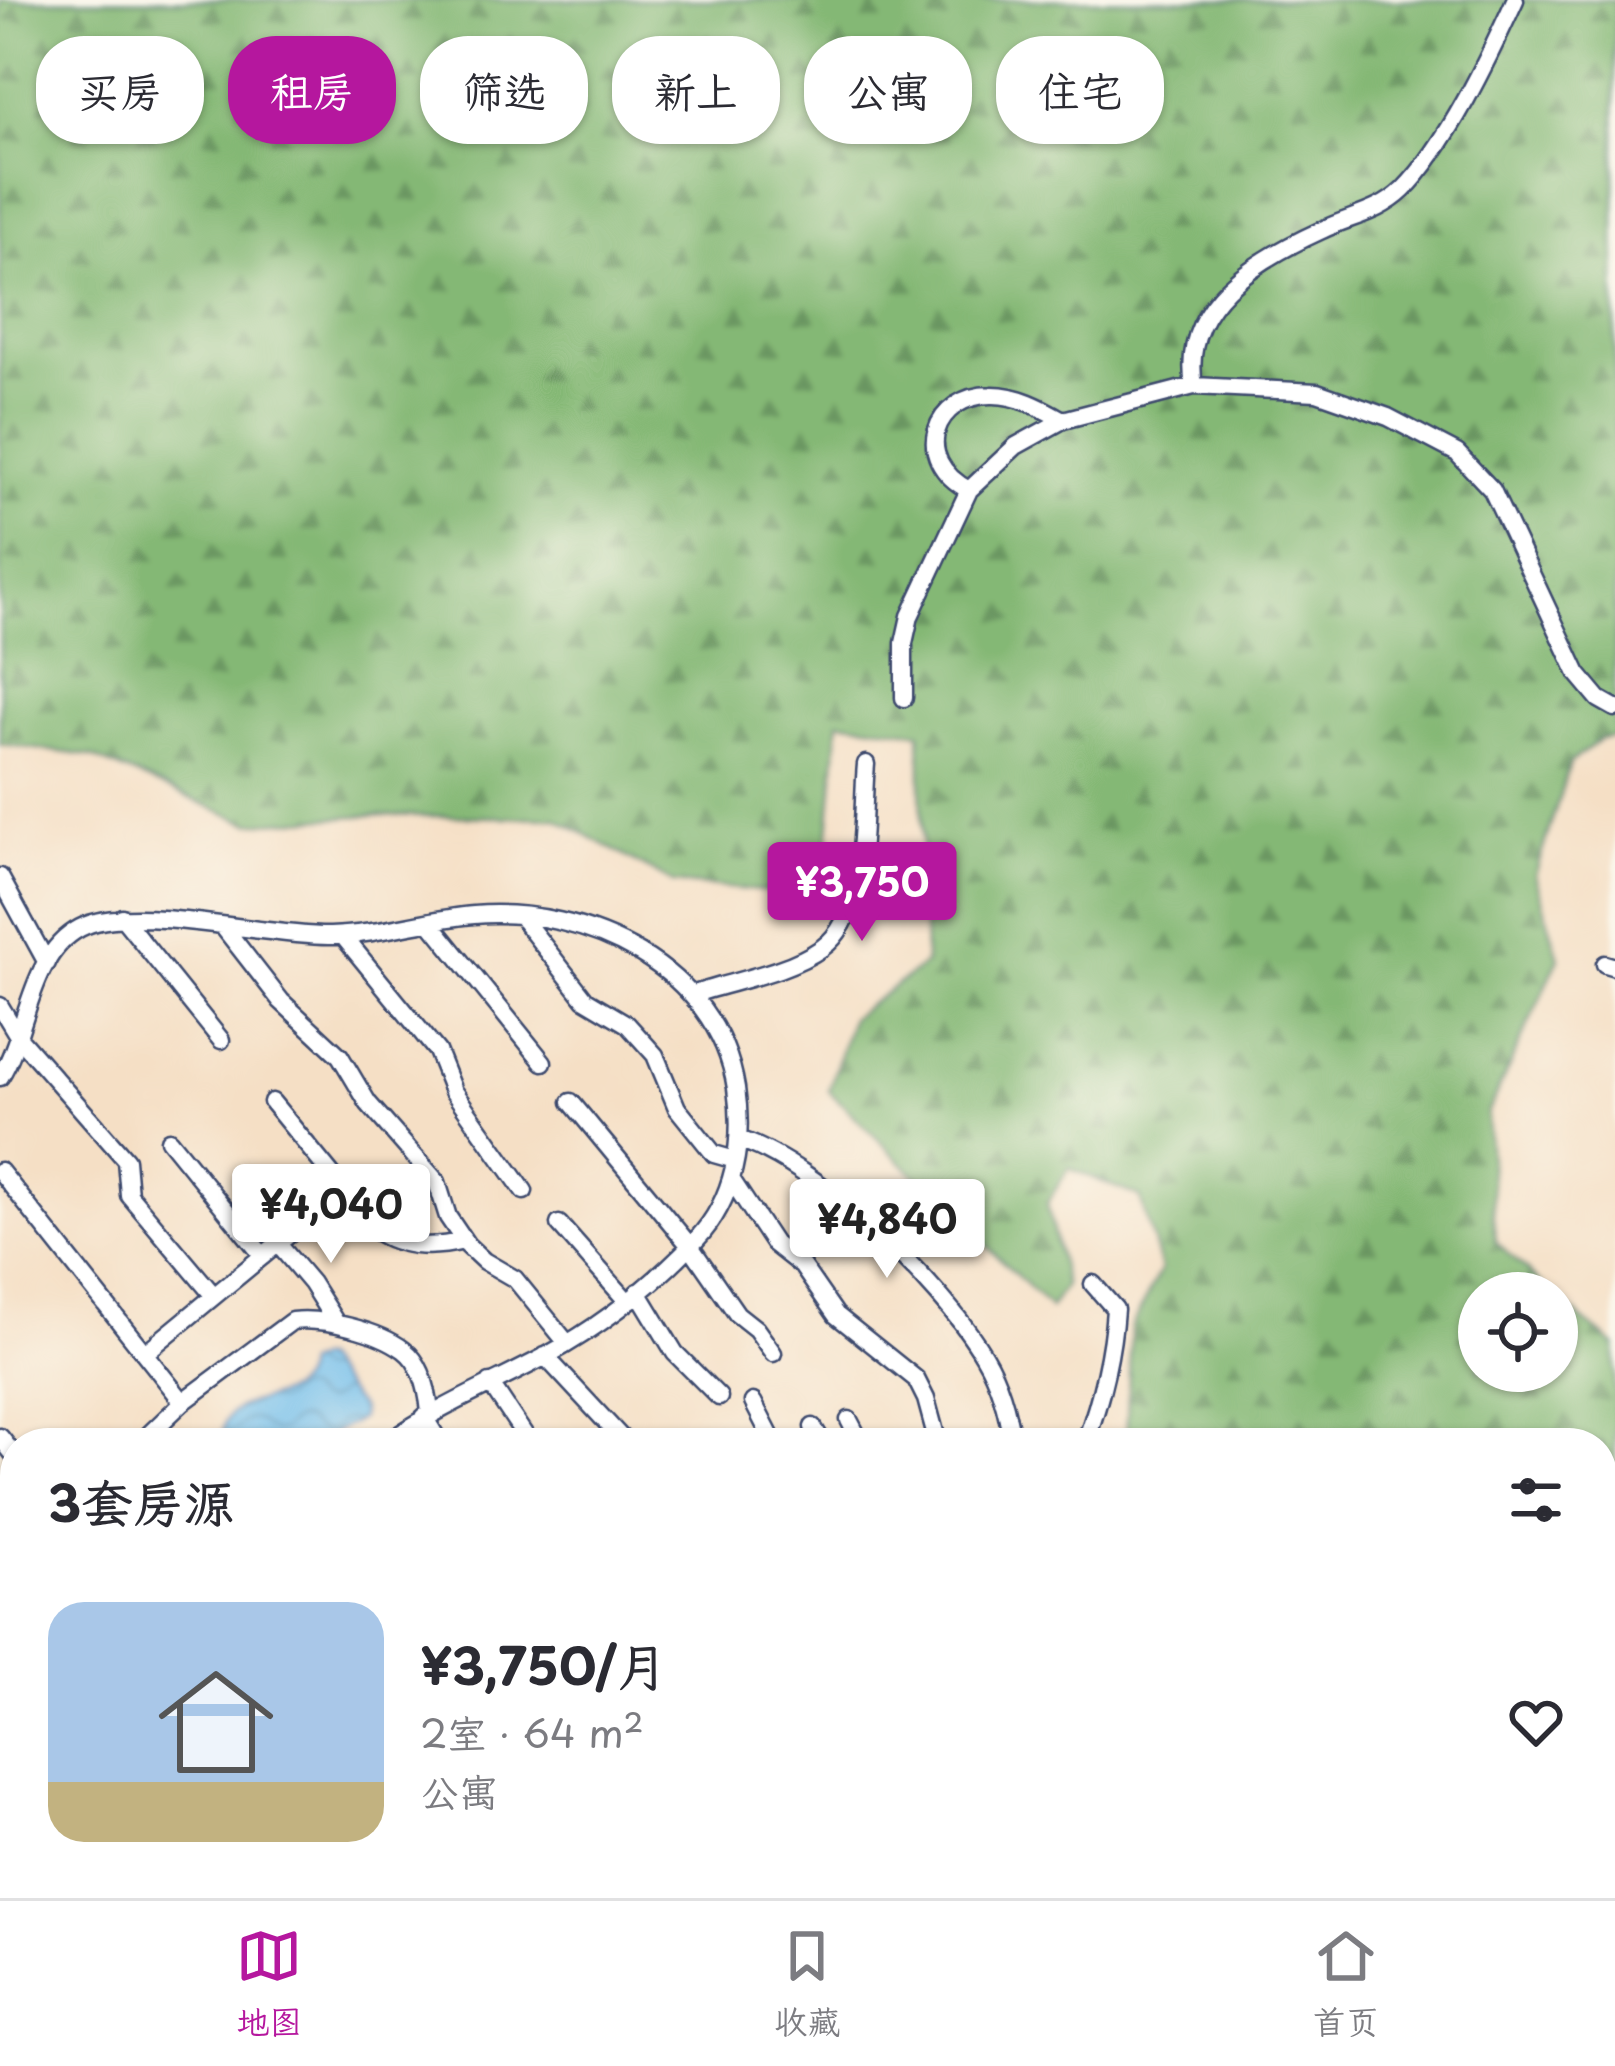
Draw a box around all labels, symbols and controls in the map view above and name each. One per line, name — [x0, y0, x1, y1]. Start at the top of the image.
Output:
chip: 买房 — [36, 36, 204, 144]
chip: 租房 — [228, 36, 396, 144]
chip: 筛选 — [420, 36, 588, 144]
chip: 新上 — [612, 36, 780, 144]
chip: 公寓 — [804, 36, 972, 144]
chip: 住宅 — [996, 36, 1164, 144]
pin: ¥3,750 — [764, 842, 960, 944]
text: ¥3,750 — [795, 851, 930, 910]
pin: ¥4,040 — [233, 1164, 429, 1266]
text: ¥4,040 — [259, 1173, 403, 1232]
pin: ¥4,840 — [789, 1179, 985, 1281]
text: ¥4,840 — [817, 1188, 957, 1247]
map controls — [1458, 1272, 1578, 1392]
button: locate — [1458, 1272, 1578, 1392]
text: 3套房源 — [48, 1462, 234, 1539]
icon: filters — [1503, 1467, 1569, 1533]
text: ¥3,750/月 — [420, 1625, 668, 1702]
icon: home — [144, 1650, 288, 1794]
icon: heart — [1503, 1689, 1569, 1755]
text: 2室 · 64 m² — [420, 1702, 644, 1761]
text: 公寓 — [420, 1761, 498, 1820]
tab: 地图 — [236, 1923, 302, 2045]
tab: 收藏 — [774, 1923, 840, 2045]
tab: 首页 — [1313, 1923, 1379, 2045]

